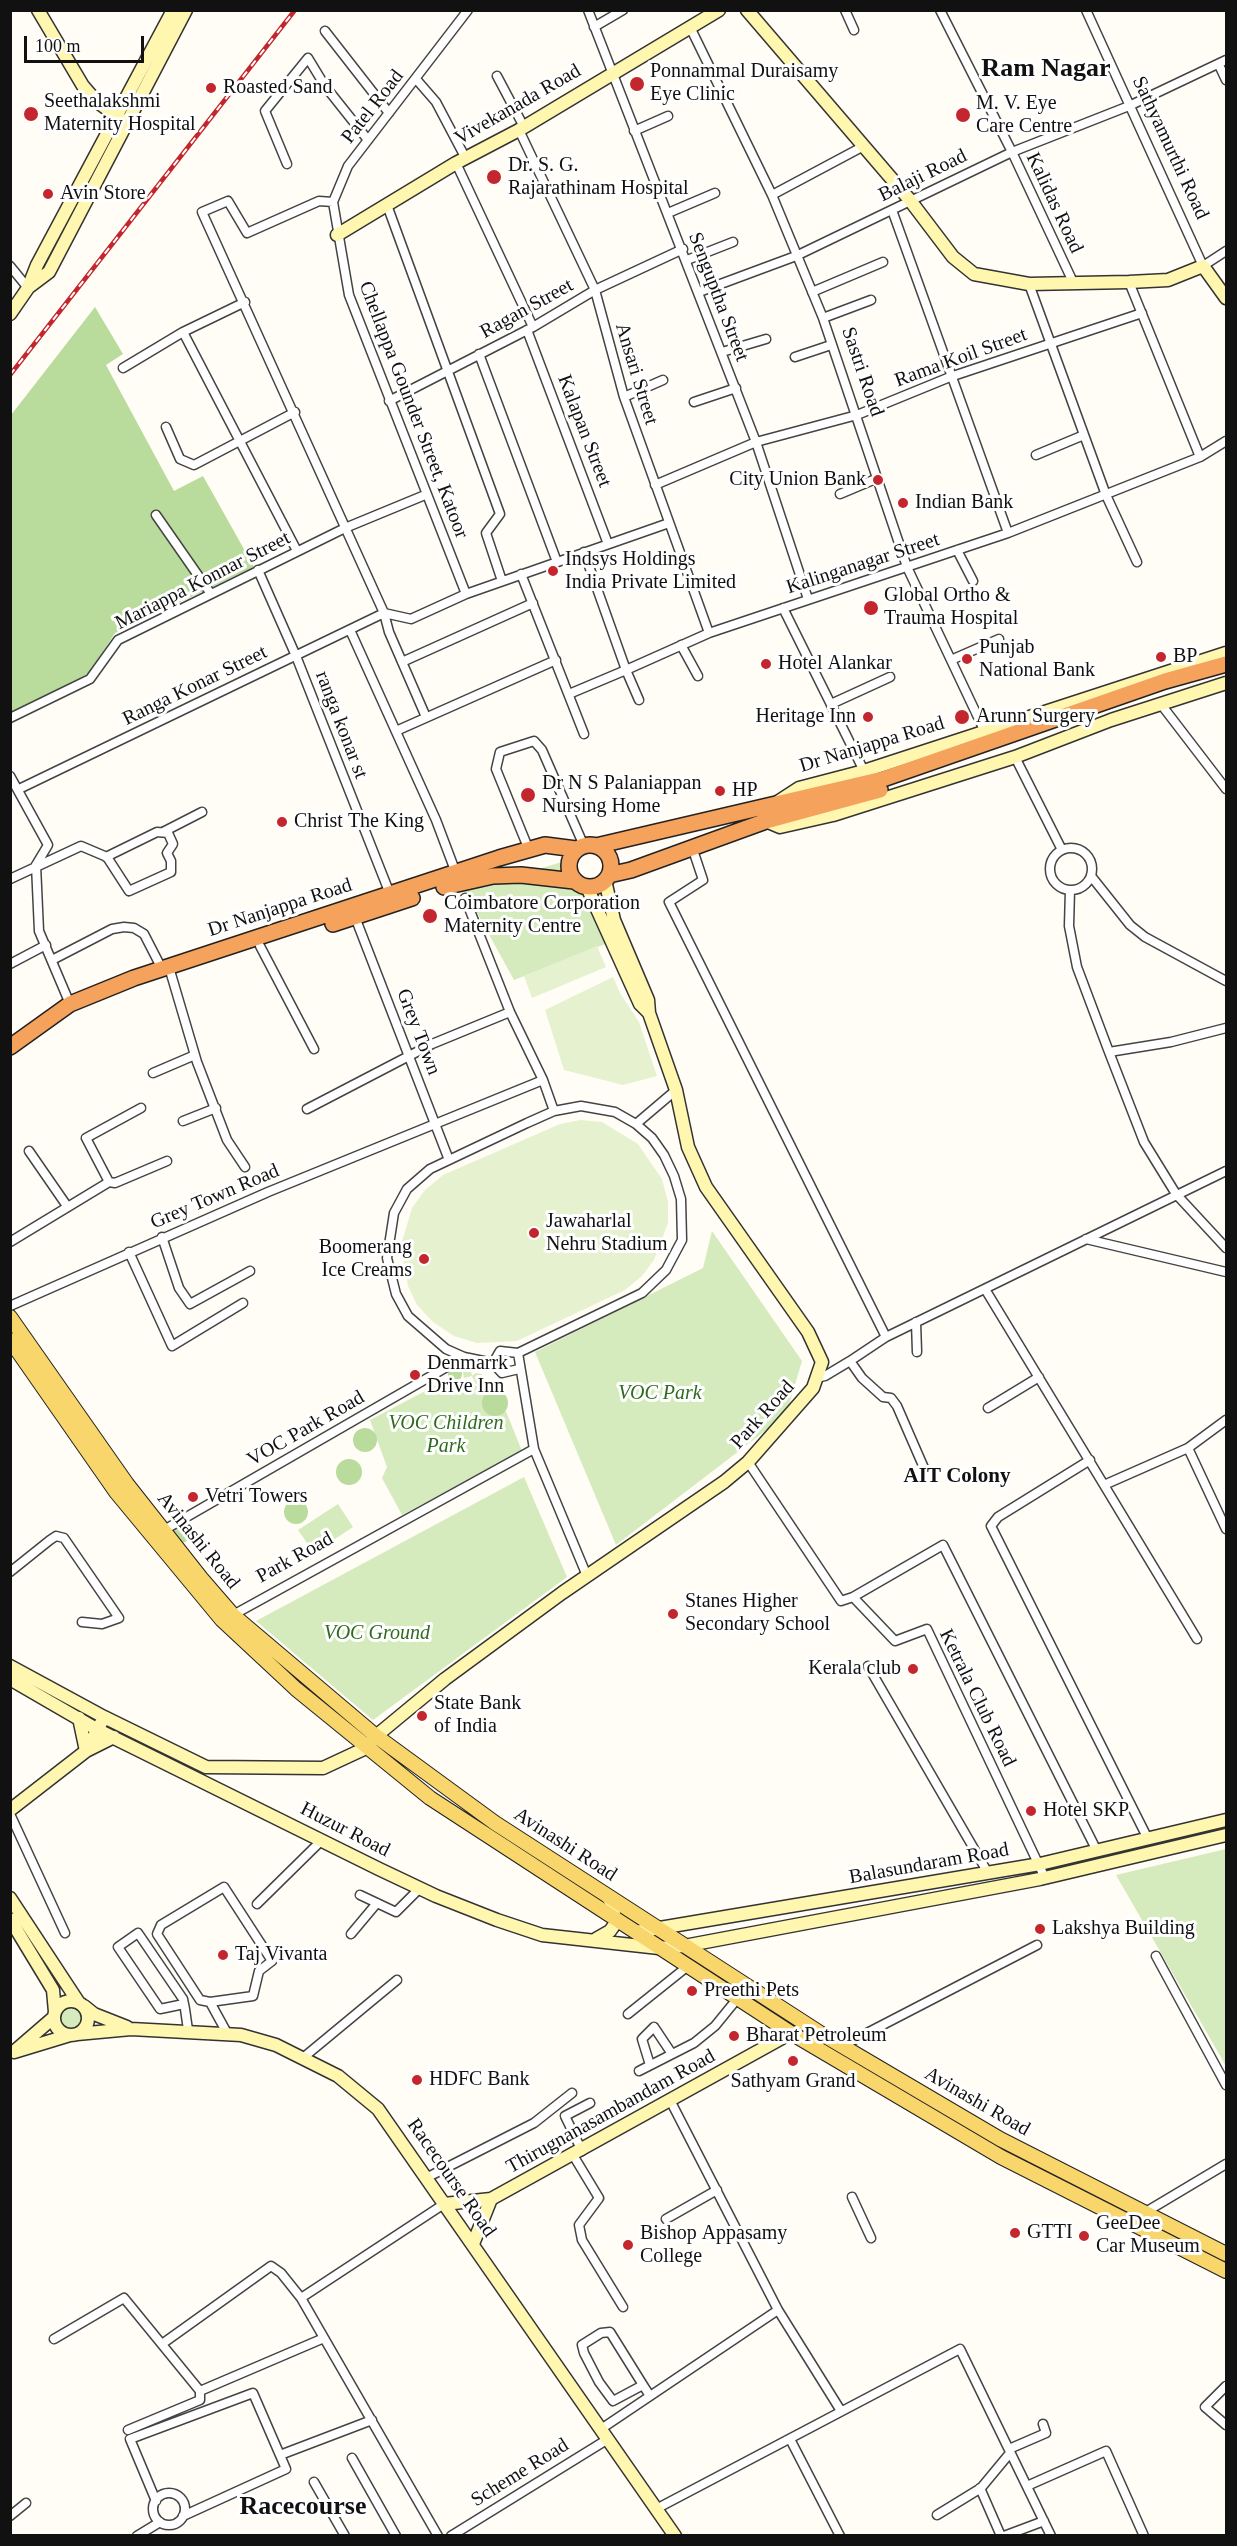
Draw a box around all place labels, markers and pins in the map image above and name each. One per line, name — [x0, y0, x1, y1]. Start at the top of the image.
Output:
place label: Ponnammal Duraisamy Eye Clinic — [650, 60, 838, 107]
marker: Ponnammal Duraisamy Eye Clinic — [628, 75, 646, 93]
place label: Roasted Sand — [223, 76, 332, 100]
marker: Roasted Sand — [204, 81, 218, 95]
place label: Seethalakshmi Maternity Hospital — [44, 90, 196, 137]
place label: M. V. Eye Care Centre — [976, 92, 1072, 139]
marker: Seethalakshmi Maternity Hospital — [22, 105, 40, 123]
marker: M. V. Eye Care Centre — [954, 106, 972, 124]
place label: Dr. S. G. Rajarathinam Hospital — [508, 154, 689, 201]
marker: Dr. S. G. Rajarathinam Hospital — [485, 168, 503, 186]
place label: Avin Store — [60, 182, 146, 206]
marker: Avin Store — [41, 187, 55, 201]
place label: City Union Bank — [729, 468, 866, 492]
marker: City Union Bank — [871, 473, 885, 487]
place label: Indian Bank — [915, 491, 1013, 515]
marker: Indian Bank — [896, 496, 910, 510]
place label: Indsys Holdings India Private Limited — [565, 548, 736, 595]
marker: Indsys Holdings India Private Limited — [546, 564, 560, 578]
place label: Global Ortho & Trauma Hospital — [884, 584, 1018, 631]
marker: Global Ortho & Trauma Hospital — [862, 599, 880, 617]
place label: Punjab National Bank — [979, 636, 1095, 683]
place label: BP — [1173, 645, 1197, 669]
marker: BP — [1154, 650, 1168, 664]
place label: Hotel Alankar — [778, 652, 892, 676]
marker: Punjab National Bank — [960, 652, 974, 666]
marker: Hotel Alankar — [759, 657, 773, 671]
place label: Heritage Inn — [755, 705, 856, 729]
place label: Arunn Surgery — [976, 705, 1095, 729]
marker: Arunn Surgery — [953, 708, 971, 726]
marker: Heritage Inn — [861, 710, 875, 724]
place label: Dr N S Palaniappan Nursing Home — [542, 772, 701, 819]
place label: HP — [732, 779, 758, 803]
marker: HP — [713, 784, 727, 798]
marker: Dr N S Palaniappan Nursing Home — [519, 786, 537, 804]
place label: Christ The King — [294, 810, 424, 834]
marker: Christ The King — [275, 815, 289, 829]
place label: Coimbatore Corporation Maternity Centre — [444, 892, 640, 939]
marker: Coimbatore Corporation Maternity Centre — [421, 907, 439, 925]
place label: Jawaharlal Nehru Stadium — [546, 1210, 668, 1257]
marker: Jawaharlal Nehru Stadium — [527, 1226, 541, 1240]
place label: Boomerang Ice Creams — [319, 1236, 412, 1283]
marker: Boomerang Ice Creams — [417, 1252, 431, 1266]
place label: Denmarrk Drive Inn — [427, 1352, 508, 1399]
marker: Denmarrk Drive Inn — [408, 1368, 422, 1382]
place label: Vetri Towers — [205, 1485, 307, 1509]
marker: Vetri Towers — [186, 1490, 200, 1504]
place label: Stanes Higher Secondary School — [685, 1590, 830, 1637]
marker: Stanes Higher Secondary School — [666, 1607, 680, 1621]
place label: Kerala club — [808, 1657, 901, 1681]
marker: Kerala club — [906, 1662, 920, 1676]
place label: State Bank of India — [434, 1692, 521, 1739]
marker: State Bank of India — [415, 1709, 429, 1723]
place label: Hotel SKP — [1043, 1799, 1129, 1823]
marker: Hotel SKP — [1024, 1804, 1038, 1818]
place label: Lakshya Building — [1052, 1917, 1195, 1941]
marker: Lakshya Building — [1033, 1922, 1047, 1936]
place label: Taj Vivanta — [235, 1943, 327, 1967]
marker: Taj Vivanta — [216, 1948, 230, 1962]
place label: Preethi Pets — [704, 1979, 799, 2003]
marker: Preethi Pets — [685, 1984, 699, 1998]
place label: Bharat Petroleum — [746, 2024, 887, 2048]
marker: Bharat Petroleum — [727, 2029, 741, 2043]
marker: Sathyam Grand — [786, 2054, 800, 2068]
place label: HDFC Bank — [429, 2068, 530, 2092]
place label: Sathyam Grand — [731, 2070, 855, 2094]
marker: HDFC Bank — [410, 2073, 424, 2087]
place label: GeeDee Car Museum — [1096, 2212, 1200, 2259]
place label: GTTI — [1027, 2221, 1073, 2245]
place label: Bishop Appasamy College — [640, 2222, 787, 2269]
marker: GTTI — [1008, 2226, 1022, 2240]
marker: GeeDee Car Museum — [1077, 2229, 1091, 2243]
marker: Bishop Appasamy College — [621, 2238, 635, 2252]

